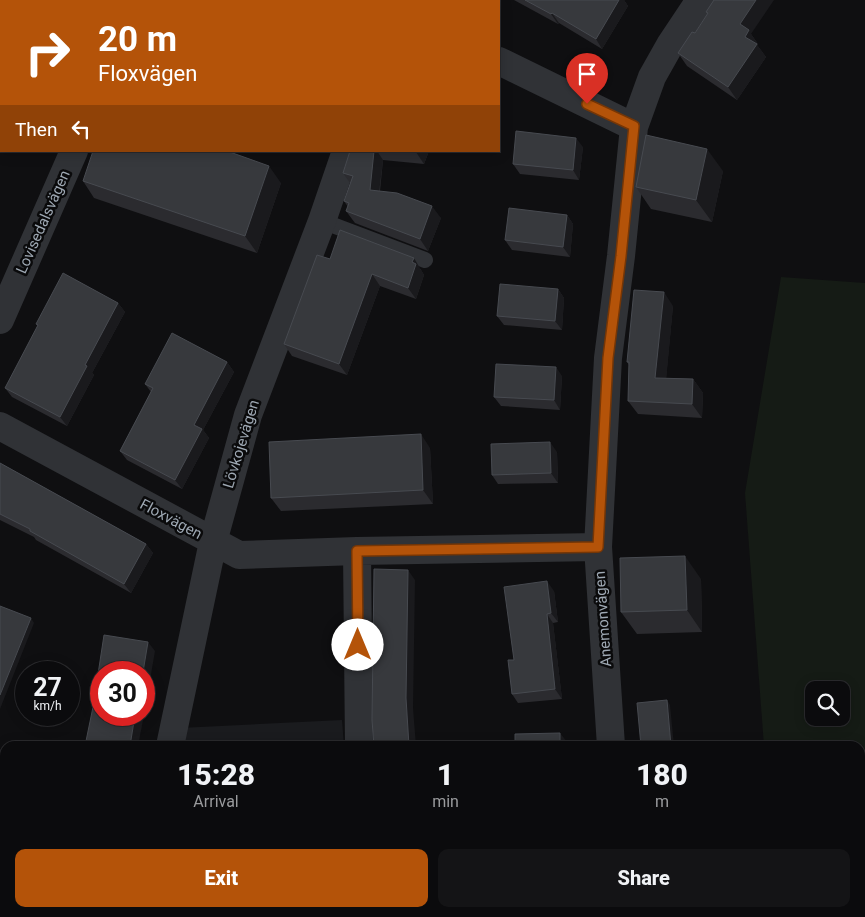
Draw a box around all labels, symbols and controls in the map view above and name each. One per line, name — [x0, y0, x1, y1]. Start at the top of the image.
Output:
text: 20 m — [98, 19, 177, 60]
icon: right — [15, 20, 80, 85]
pin — [566, 53, 608, 104]
icon: arrive — [573, 60, 601, 88]
text: Floxvägen — [98, 61, 197, 86]
icon: left — [67, 115, 95, 143]
text: Then — [15, 118, 57, 141]
street label: Lovisedalsvägen — [12, 168, 74, 276]
street label: Lövkojevägen — [219, 398, 263, 490]
street label: Floxvägen — [137, 495, 205, 543]
street label: Anemonvägen — [591, 570, 615, 668]
position arrow — [331, 618, 383, 670]
speed limit sign: 30 — [90, 661, 155, 726]
text: 27 — [33, 673, 62, 702]
map controls — [805, 681, 850, 726]
button: search — [805, 681, 850, 726]
text: km/h — [33, 699, 62, 713]
text: 15:28 — [177, 757, 255, 792]
text: 1 — [437, 757, 454, 792]
text: 180 — [636, 757, 688, 792]
text: Arrival — [193, 792, 239, 811]
text: min — [432, 792, 459, 811]
text: m — [655, 792, 669, 811]
button: Exit — [15, 849, 428, 907]
button: Share — [438, 849, 850, 907]

